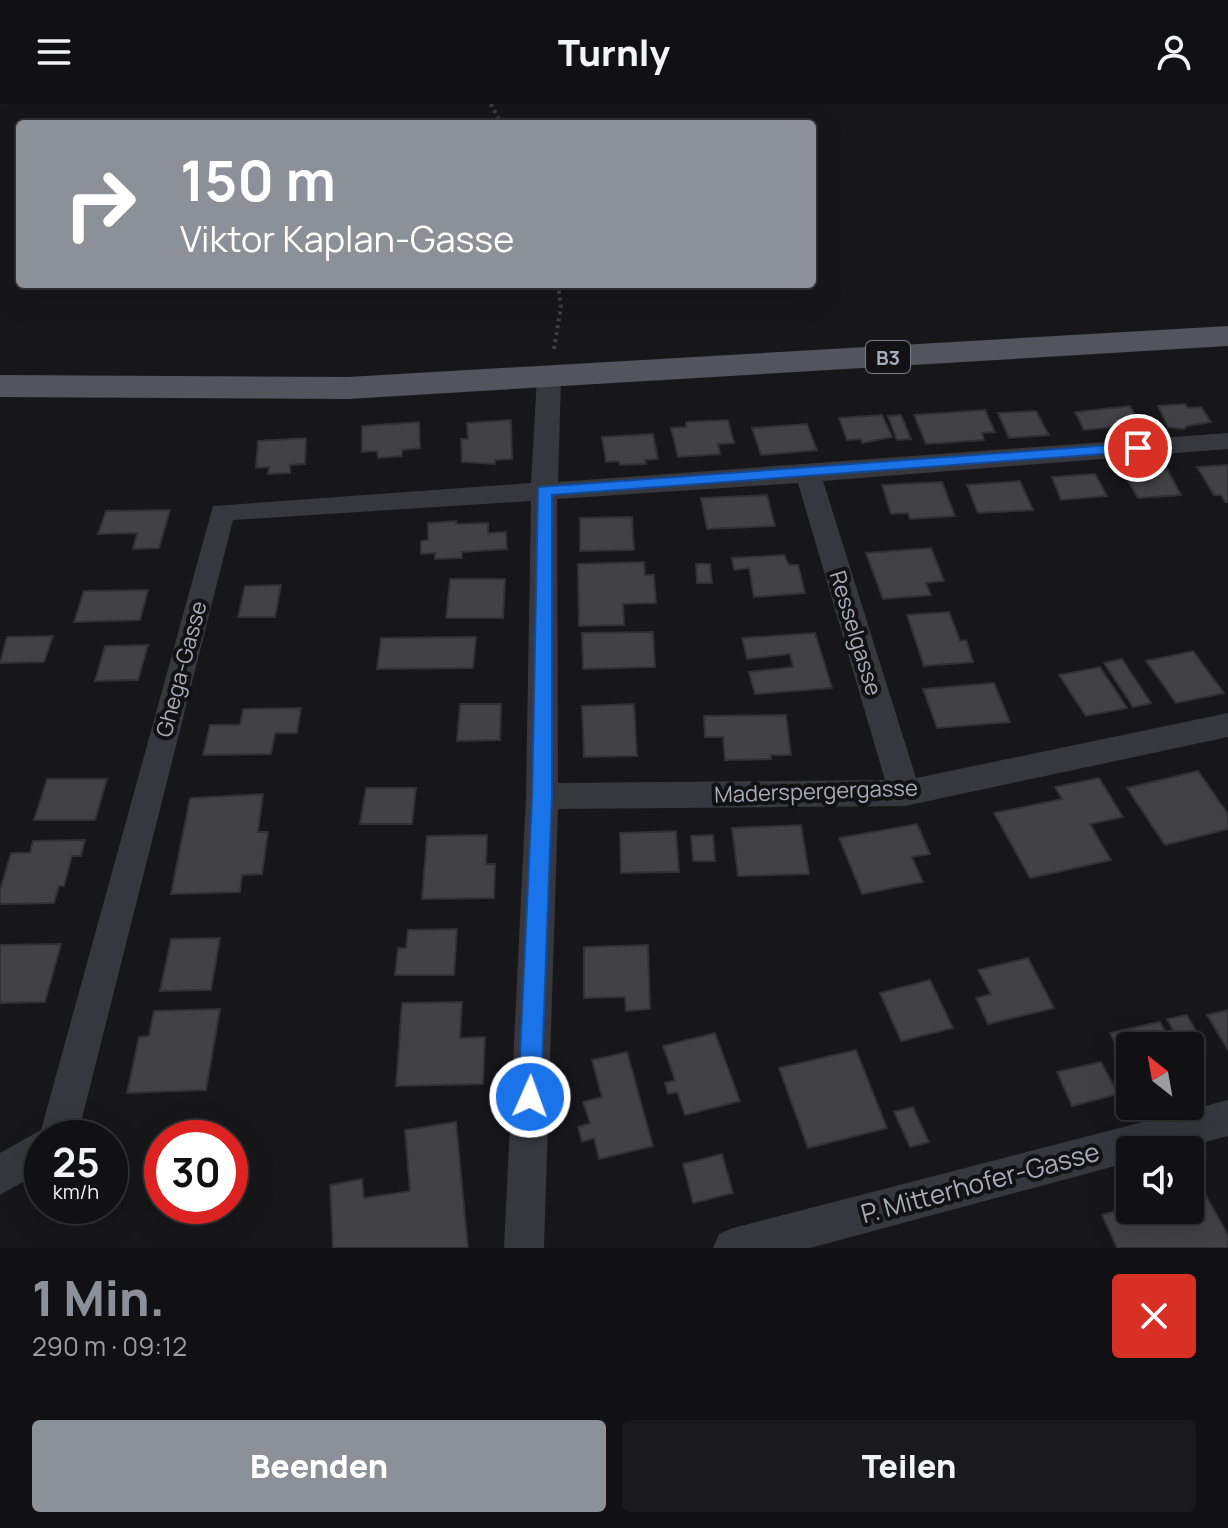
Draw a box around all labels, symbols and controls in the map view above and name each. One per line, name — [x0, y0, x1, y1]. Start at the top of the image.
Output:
text: Turnly — [558, 28, 670, 77]
icon: menu — [32, 30, 76, 74]
icon: person — [1152, 30, 1196, 74]
text: 150 m — [180, 141, 336, 218]
icon: right — [48, 152, 152, 256]
text: Viktor Kaplan-Gasse — [180, 214, 514, 263]
road number: B3 — [866, 341, 910, 373]
pin — [1104, 414, 1172, 482]
icon: arrive — [1116, 426, 1160, 470]
street label: Resselgasse — [823, 567, 889, 699]
street label: Ghega-Gasse — [148, 598, 214, 740]
street label: Maderspergergasse — [714, 772, 918, 810]
north arrow — [1116, 1032, 1204, 1120]
map controls — [1116, 1032, 1204, 1224]
position arrow — [488, 1055, 572, 1139]
speed limit sign: 30 — [144, 1120, 248, 1224]
street label: P. Mitterhofer-Gasse — [857, 1133, 1103, 1231]
text: 25 — [52, 1134, 100, 1189]
button: sound — [1116, 1136, 1204, 1224]
text: km/h — [53, 1178, 99, 1205]
text: 1 Min. — [32, 1265, 165, 1330]
button: close — [1112, 1274, 1196, 1358]
text: 290 m · 09:12 — [32, 1328, 187, 1364]
button: Beenden — [32, 1420, 606, 1512]
button: Teilen — [622, 1420, 1196, 1512]

